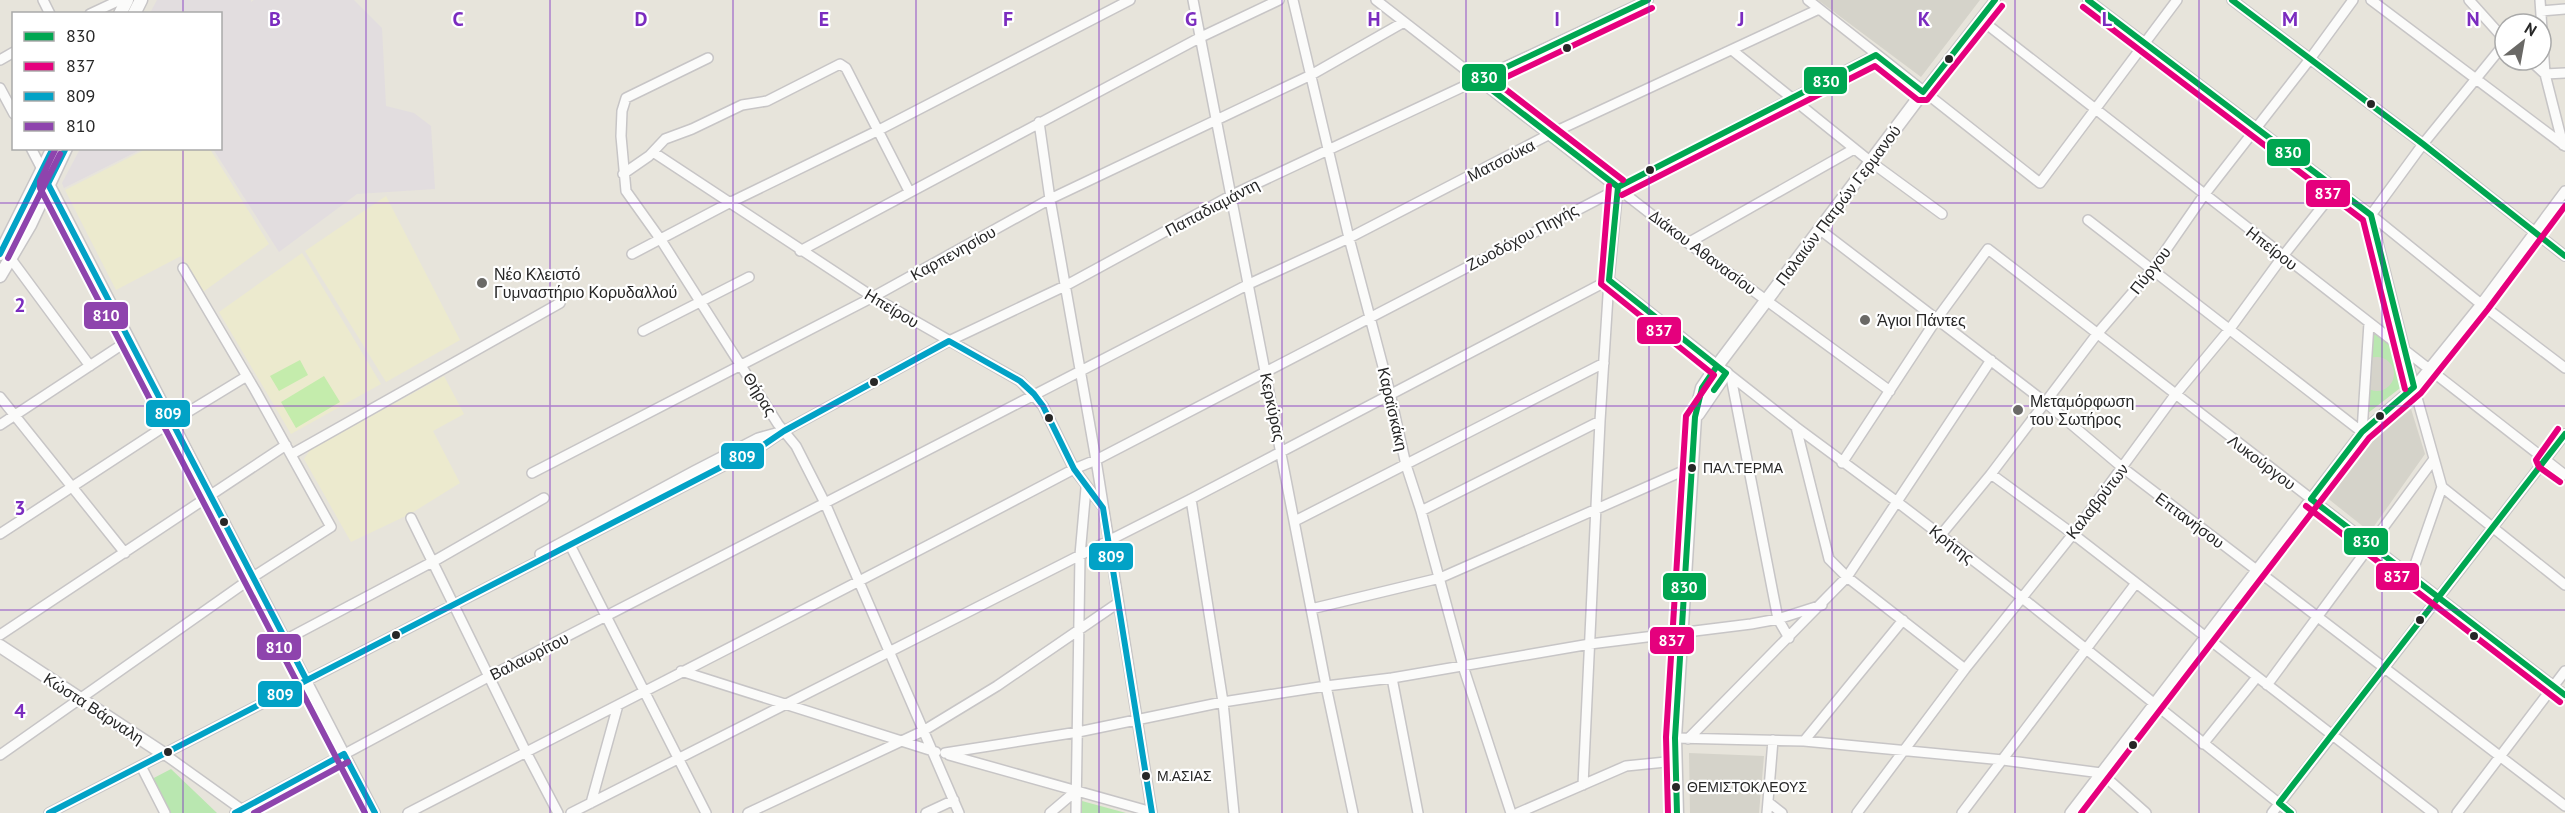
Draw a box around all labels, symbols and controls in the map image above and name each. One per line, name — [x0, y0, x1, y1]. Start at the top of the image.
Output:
text: B — [269, 6, 281, 32]
text: C — [452, 6, 464, 32]
text: D — [635, 6, 648, 32]
text: E — [819, 6, 829, 32]
text: F — [1003, 6, 1013, 32]
text: G — [1185, 6, 1197, 32]
text: H — [1367, 6, 1381, 32]
text: I — [1554, 6, 1560, 32]
text: J — [1737, 6, 1744, 32]
text: K — [1918, 6, 1931, 32]
text: L — [2102, 6, 2113, 32]
text: M — [2282, 6, 2298, 32]
text: N — [2466, 6, 2480, 32]
legend — [12, 12, 222, 150]
north arrow — [2493, 12, 2553, 72]
text: N — [2521, 18, 2540, 40]
text: 830 — [66, 24, 96, 47]
unlabelled marker — [1561, 42, 1573, 54]
unlabelled marker — [1943, 53, 1955, 65]
text: 837 — [66, 54, 95, 77]
line badge: 830 — [1461, 63, 1507, 92]
line badge: 830 — [1803, 66, 1848, 95]
text: 830 — [1470, 67, 1498, 87]
text: 830 — [1812, 71, 1840, 91]
text: 809 — [66, 84, 95, 107]
unlabelled marker — [2365, 98, 2377, 110]
text: 810 — [66, 114, 96, 137]
street label: Παλαιών Πατρών Γερμανού — [1771, 121, 1905, 289]
street label: Ματσούκα — [1464, 134, 1538, 186]
line badge: 830 — [2266, 138, 2311, 167]
text: 830 — [2274, 142, 2302, 162]
unlabelled marker — [1644, 164, 1656, 176]
street label: Παπαδιαμάντη — [1162, 174, 1262, 240]
line badge: 837 — [2305, 179, 2351, 208]
text: 837 — [2314, 183, 2342, 203]
street label: Ζωοδόχου Πηγής — [1463, 199, 1581, 275]
street label: Διάκου Αθανασίου — [1646, 205, 1760, 299]
street label: Καρπενησίου — [907, 221, 999, 285]
street label: Ηπείρου — [2242, 222, 2302, 274]
street label: Πύργου — [2125, 242, 2175, 298]
place label: Νέο Κλειστό Γυμναστήριο Κορυδαλλού — [494, 264, 677, 302]
marker: Νέο Κλειστό Γυμναστήριο Κορυδαλλού — [475, 276, 489, 290]
street label: Ηπείρου — [861, 284, 923, 332]
text: 2 — [14, 292, 26, 318]
line badge: 810 — [83, 301, 129, 330]
text: 810 — [92, 305, 120, 325]
place label: Άγιοι Πάντες — [1877, 310, 1966, 330]
marker: Άγιοι Πάντες — [1858, 313, 1872, 327]
line badge: 837 — [1636, 316, 1682, 345]
text: 837 — [1645, 320, 1673, 340]
street label: Καραϊσκάκη — [1374, 365, 1412, 453]
street label: Θήρας — [739, 369, 781, 420]
street label: Κερκύρας — [1256, 371, 1290, 443]
unlabelled marker — [868, 376, 880, 388]
place label: Μεταμόρφωση του Σωτήρος — [2030, 391, 2134, 429]
line badge: 809 — [145, 399, 191, 428]
text: 809 — [154, 403, 182, 423]
marker: Μεταμόρφωση του Σωτήρος — [2011, 403, 2025, 417]
unlabelled marker — [2374, 410, 2386, 422]
unlabelled marker — [1043, 412, 1055, 424]
street label: Λυκούργου — [2224, 430, 2300, 494]
line badge: 809 — [720, 442, 765, 470]
text: 809 — [728, 446, 756, 466]
place label: ΠΑΛ.ΤΕΡΜΑ — [1703, 459, 1784, 477]
street label: Καλαβρύτων — [2061, 459, 2133, 543]
marker: ΠΑΛ.ΤΕΡΜΑ — [1686, 462, 1698, 474]
street label: Επτανήσου — [2152, 488, 2228, 552]
text: 3 — [14, 495, 26, 521]
unlabelled marker — [218, 516, 230, 528]
street label: Κρήτης — [1926, 520, 1979, 568]
line badge: 830 — [2343, 527, 2389, 556]
text: 830 — [2352, 531, 2380, 551]
line badge: 809 — [1088, 542, 1134, 571]
text: 809 — [1097, 546, 1125, 566]
line badge: 837 — [2375, 562, 2420, 591]
text: 837 — [2383, 566, 2411, 586]
line badge: 830 — [1662, 572, 1707, 601]
text: 830 — [1670, 577, 1698, 597]
unlabelled marker — [2414, 614, 2426, 626]
line badge: 837 — [1649, 626, 1695, 655]
street label: Βαλαωρίτου — [486, 628, 572, 684]
unlabelled marker — [390, 629, 402, 641]
text: 837 — [1658, 630, 1686, 650]
unlabelled marker — [2468, 630, 2480, 642]
line badge: 810 — [256, 633, 302, 661]
text: 810 — [265, 637, 293, 657]
street label: Κώστα Βάρναλη — [40, 668, 148, 748]
line badge: 809 — [257, 680, 303, 708]
text: 809 — [266, 684, 294, 704]
text: 4 — [14, 698, 26, 724]
unlabelled marker — [2127, 739, 2139, 751]
unlabelled marker — [162, 746, 174, 758]
place label: Μ.ΑΣΙΑΣ — [1157, 767, 1212, 785]
marker: Μ.ΑΣΙΑΣ — [1140, 770, 1152, 782]
place label: ΘΕΜΙΣΤΟΚΛΕΟΥΣ — [1687, 778, 1807, 796]
marker: ΘΕΜΙΣΤΟΚΛΕΟΥΣ — [1670, 781, 1682, 793]

